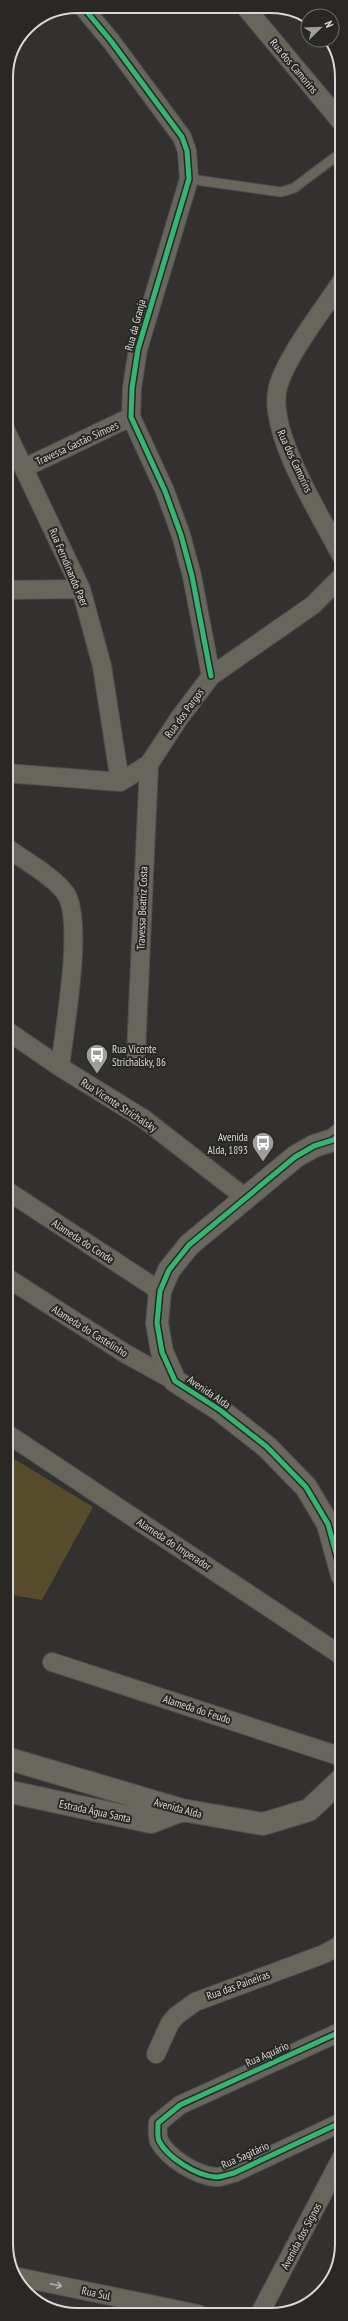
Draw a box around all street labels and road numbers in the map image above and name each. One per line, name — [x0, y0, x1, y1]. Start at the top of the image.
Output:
street label: Rua dos Camorins — [267, 36, 321, 97]
street label: Rua da Granja — [121, 298, 149, 352]
street label: Travessa Gastão Simoes — [33, 418, 121, 468]
street label: Rua dos Camorins — [274, 427, 316, 495]
street label: Rua Ferndinando Paer — [46, 526, 92, 608]
street label: Rua dos Pargos — [161, 685, 207, 740]
street label: Travessa Beatriz Costa — [134, 866, 150, 950]
street label: Rua Vicente Strichalsky — [78, 1075, 160, 1135]
street label: Alameda do Conde — [49, 1216, 117, 1266]
street label: Alameda do Castelinho — [49, 1302, 131, 1360]
street label: Avenida Alda — [185, 1372, 233, 1412]
street label: Alameda do Imperador — [134, 1515, 214, 1573]
street label: Alameda do Feudo — [161, 1691, 233, 1727]
street label: Avenida Alda — [153, 1795, 203, 1821]
street label: Estrada Água Santa — [58, 1797, 132, 1825]
street label: Rua das Paineiras — [204, 1967, 272, 2003]
street label: Rua Aquário — [243, 2038, 291, 2070]
street label: Rua Sagitário — [219, 2138, 271, 2172]
street label: Avenida dos Signos — [278, 2200, 324, 2272]
street label: Rua Sul — [80, 2283, 112, 2303]

